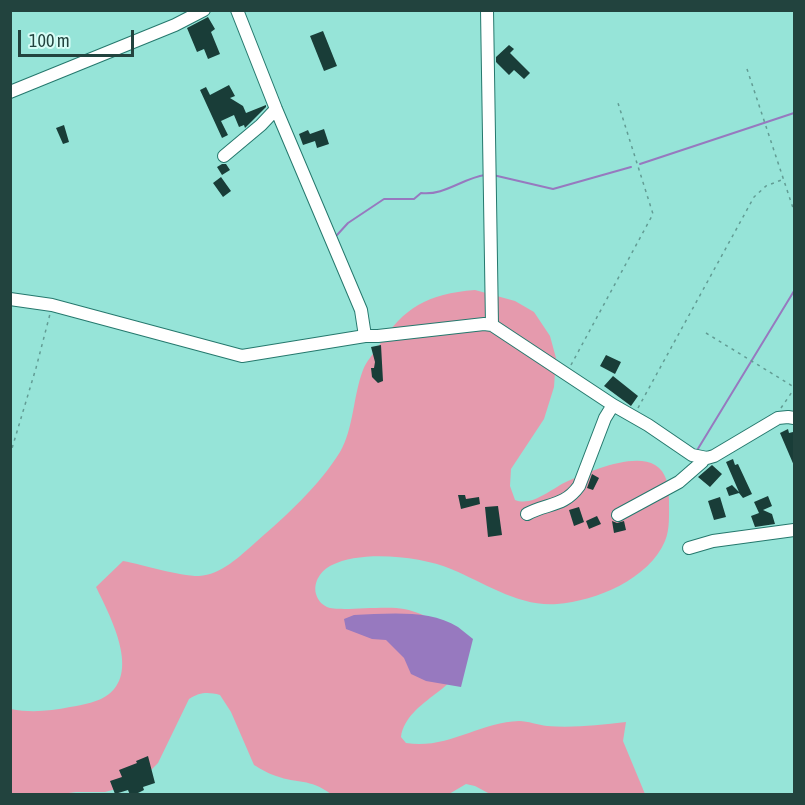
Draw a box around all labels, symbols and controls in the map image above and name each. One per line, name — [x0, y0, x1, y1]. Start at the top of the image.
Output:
scale bar — [21, 18, 136, 56]
text: 100 m — [29, 30, 70, 51]

